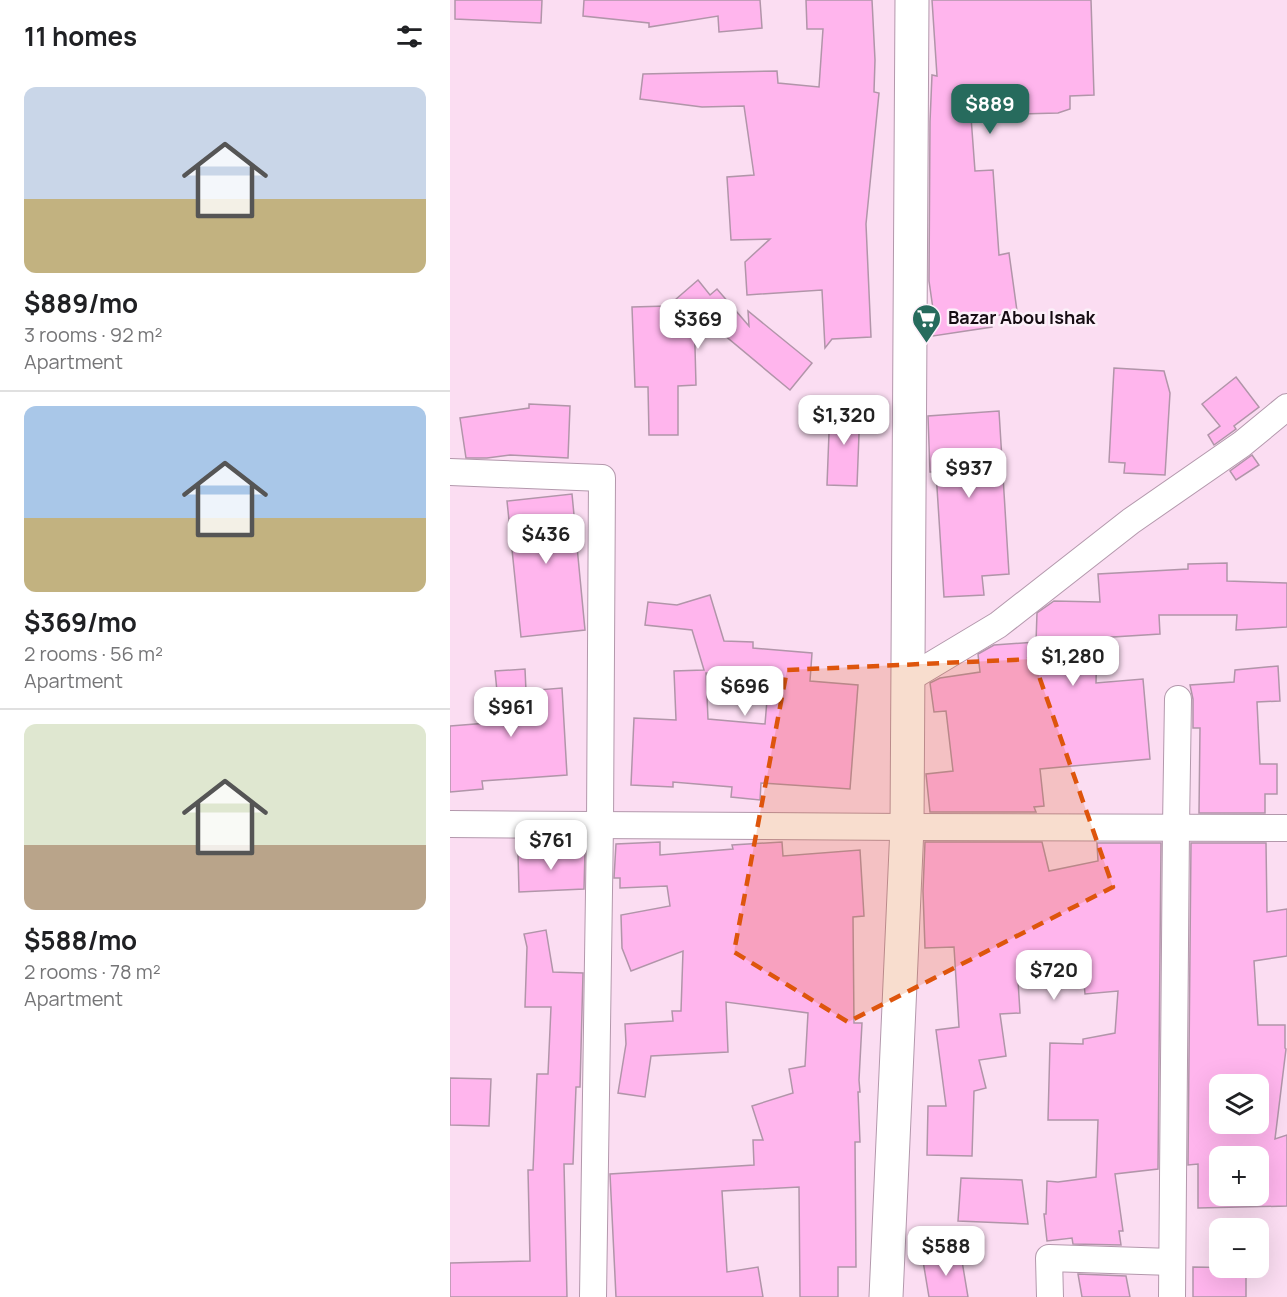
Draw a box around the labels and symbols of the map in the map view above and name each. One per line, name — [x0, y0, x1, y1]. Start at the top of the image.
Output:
pin: $889 — [954, 84, 1026, 135]
pin: $369 — [662, 299, 734, 350]
supermarket icon: Bazar Abou Ishak — [911, 302, 943, 344]
place label: Bazar Abou Ishak — [948, 305, 1097, 329]
pin: $1,320 — [795, 395, 893, 446]
pin: $937 — [933, 448, 1005, 499]
pin: $436 — [510, 514, 582, 565]
pin: $1,280 — [1024, 636, 1122, 687]
pin: $696 — [709, 666, 781, 717]
pin: $961 — [475, 687, 547, 738]
pin: $761 — [515, 820, 587, 871]
pin: $720 — [1018, 950, 1090, 1001]
pin: $588 — [910, 1226, 982, 1277]

